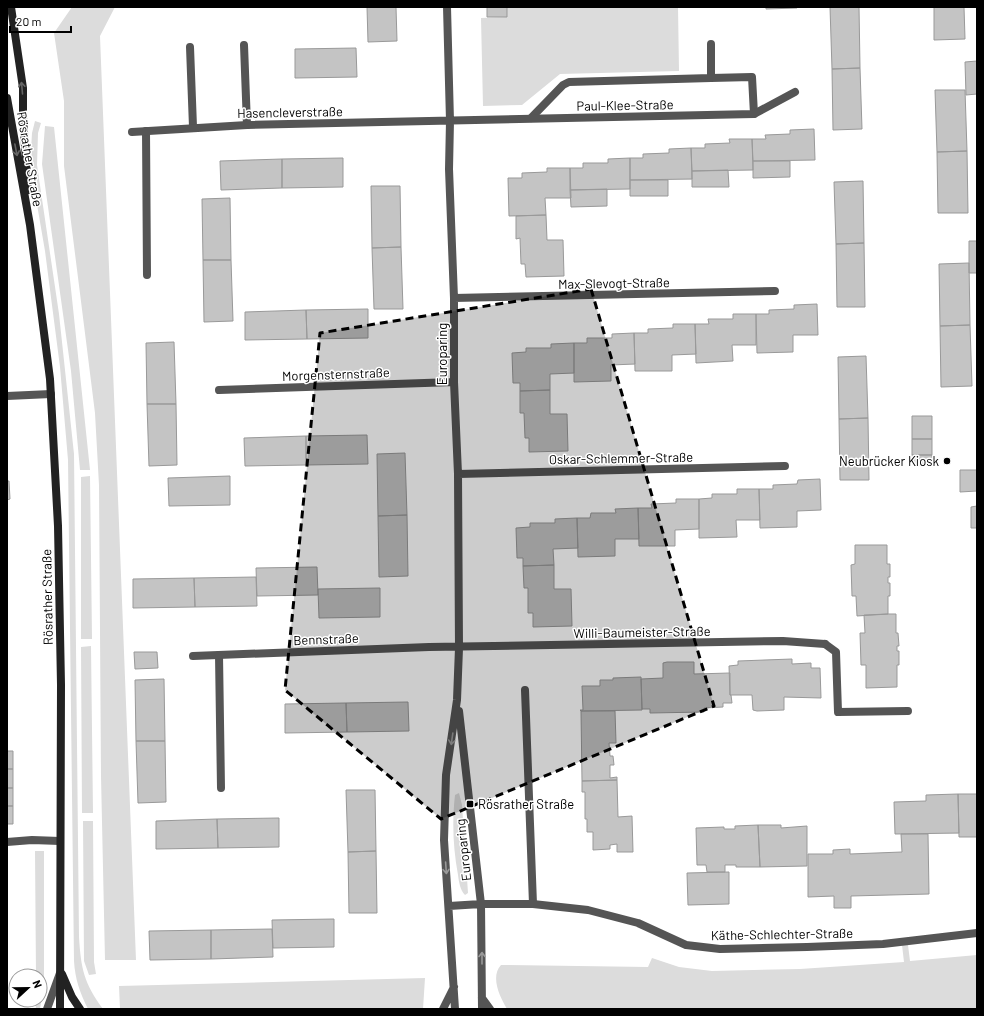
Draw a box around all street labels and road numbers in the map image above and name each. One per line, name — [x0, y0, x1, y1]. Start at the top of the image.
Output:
street label: Paul-Klee-Straße — [576, 96, 674, 114]
street label: Hasencleverstraße — [237, 103, 343, 121]
street label: Rösrather Straße — [14, 110, 46, 208]
street label: Max-Slevogt-Straße — [558, 274, 670, 292]
street label: Europaring — [434, 323, 450, 385]
street label: Morgensternstraße — [282, 364, 390, 384]
street label: Oskar-Schlemmer-Straße — [549, 449, 693, 467]
street label: Rösrather Straße — [38, 549, 56, 645]
street label: Willi-Baumeister-Straße — [573, 623, 711, 641]
street label: Bennstraße — [293, 630, 359, 648]
street label: Europaring — [452, 818, 474, 882]
street label: Käthe-Schlechter-Straße — [711, 925, 853, 943]

